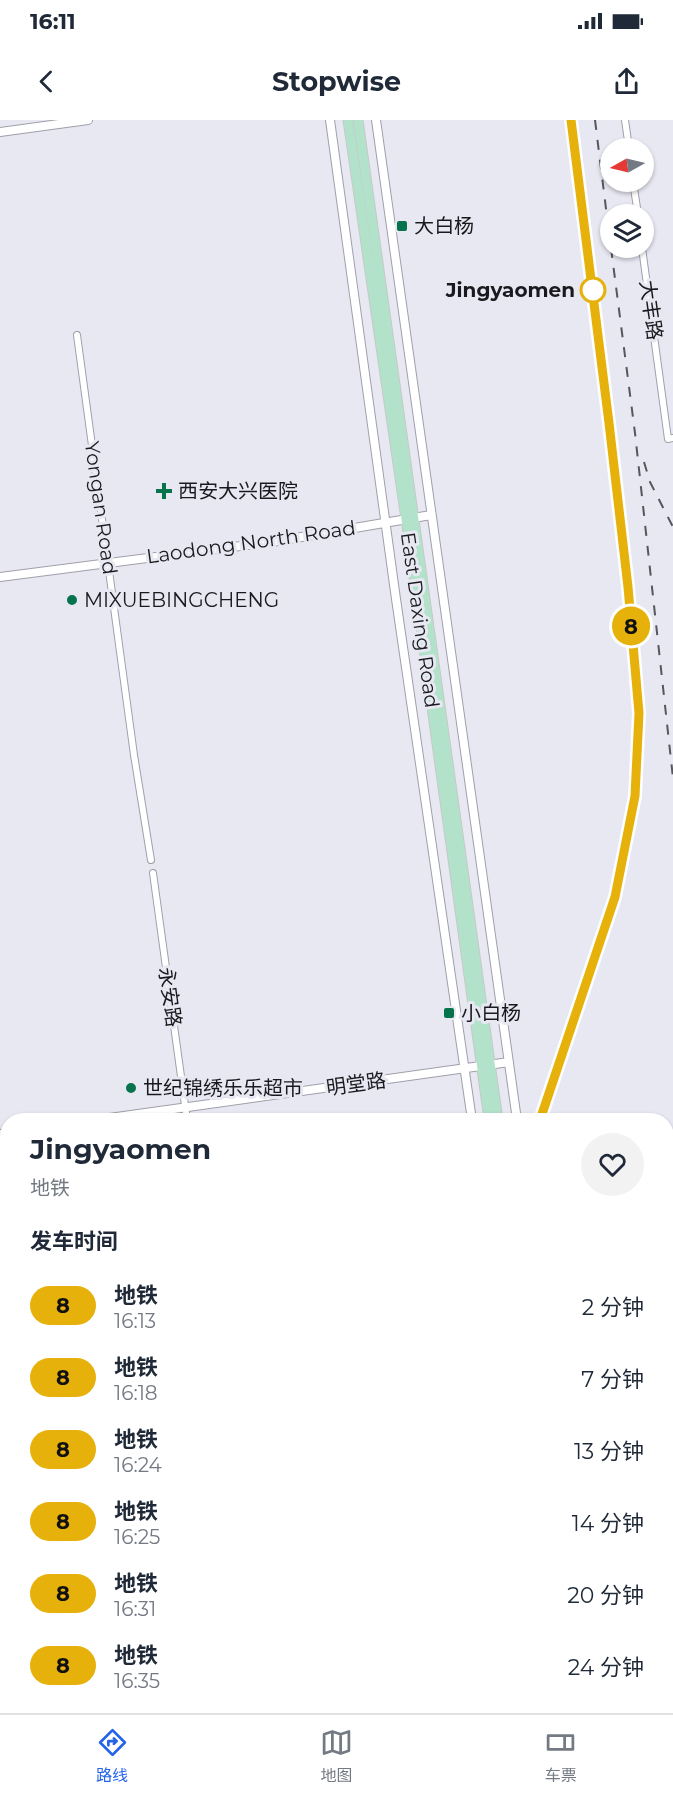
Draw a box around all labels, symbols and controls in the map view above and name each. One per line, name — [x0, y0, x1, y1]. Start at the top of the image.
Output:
text: 16:11 — [30, 8, 76, 35]
icon: back — [30, 65, 63, 98]
text: Stopwise — [272, 65, 401, 98]
icon: share — [610, 65, 643, 98]
north arrow — [600, 138, 654, 192]
map controls — [600, 138, 654, 258]
button: layers — [600, 204, 654, 258]
place label: 大白杨 — [414, 214, 474, 238]
marker: 大白杨 — [395, 219, 409, 233]
marker: Jingyaomen — [580, 277, 606, 303]
place label: Jingyaomen — [445, 278, 575, 302]
street label: 大丰路 — [635, 279, 667, 341]
street label: Yongan Road — [80, 440, 122, 576]
place label: 西安大兴医院 — [178, 479, 298, 503]
marker: 西安大兴医院 — [155, 482, 173, 500]
street label: Laodong North Road — [145, 515, 357, 569]
street label: East Daxing Road — [396, 531, 444, 709]
place label: MIXUEBINGCHENG — [84, 588, 279, 612]
marker: MIXUEBINGCHENG — [65, 593, 79, 607]
line badge: 8 — [612, 606, 650, 646]
text: 8 — [624, 614, 638, 639]
street label: 永安路 — [154, 966, 186, 1028]
place label: 小白杨 — [461, 1001, 521, 1025]
marker: 小白杨 — [442, 1006, 456, 1020]
street label: 明堂路 — [325, 1068, 387, 1100]
place label: 世纪锦绣乐乐超市 — [143, 1076, 303, 1100]
marker: 世纪锦绣乐乐超市 — [124, 1081, 138, 1095]
text: Jingyaomen — [30, 1132, 211, 1166]
button: heart — [581, 1133, 644, 1196]
text: 地铁 — [30, 1176, 70, 1200]
text: 发车时间 — [30, 1228, 118, 1255]
text: 地铁 — [114, 1282, 158, 1309]
text: 8 — [56, 1293, 70, 1318]
text: 2 分钟 — [582, 1294, 644, 1321]
text: 16:13 — [114, 1309, 156, 1333]
text: 地铁 — [114, 1354, 158, 1381]
text: 8 — [56, 1365, 70, 1390]
text: 7 分钟 — [581, 1366, 644, 1393]
text: 16:18 — [114, 1381, 158, 1405]
text: 地铁 — [114, 1426, 158, 1453]
text: 8 — [56, 1437, 70, 1462]
text: 13 分钟 — [574, 1438, 644, 1465]
text: 16:24 — [114, 1453, 162, 1477]
text: 地铁 — [114, 1498, 158, 1525]
text: 8 — [56, 1509, 70, 1534]
text: 14 分钟 — [572, 1510, 644, 1537]
text: 16:25 — [114, 1525, 160, 1549]
text: 地铁 — [114, 1570, 158, 1597]
text: 8 — [56, 1581, 70, 1606]
text: 20 分钟 — [567, 1582, 644, 1609]
text: 16:31 — [114, 1597, 156, 1621]
text: 地铁 — [114, 1642, 158, 1669]
text: 8 — [56, 1653, 70, 1678]
text: 24 分钟 — [568, 1654, 644, 1681]
text: 16:35 — [114, 1669, 160, 1693]
tab: 路线 — [96, 1726, 129, 1786]
tab: 地图 — [320, 1726, 353, 1786]
tab: 车票 — [544, 1726, 577, 1786]

